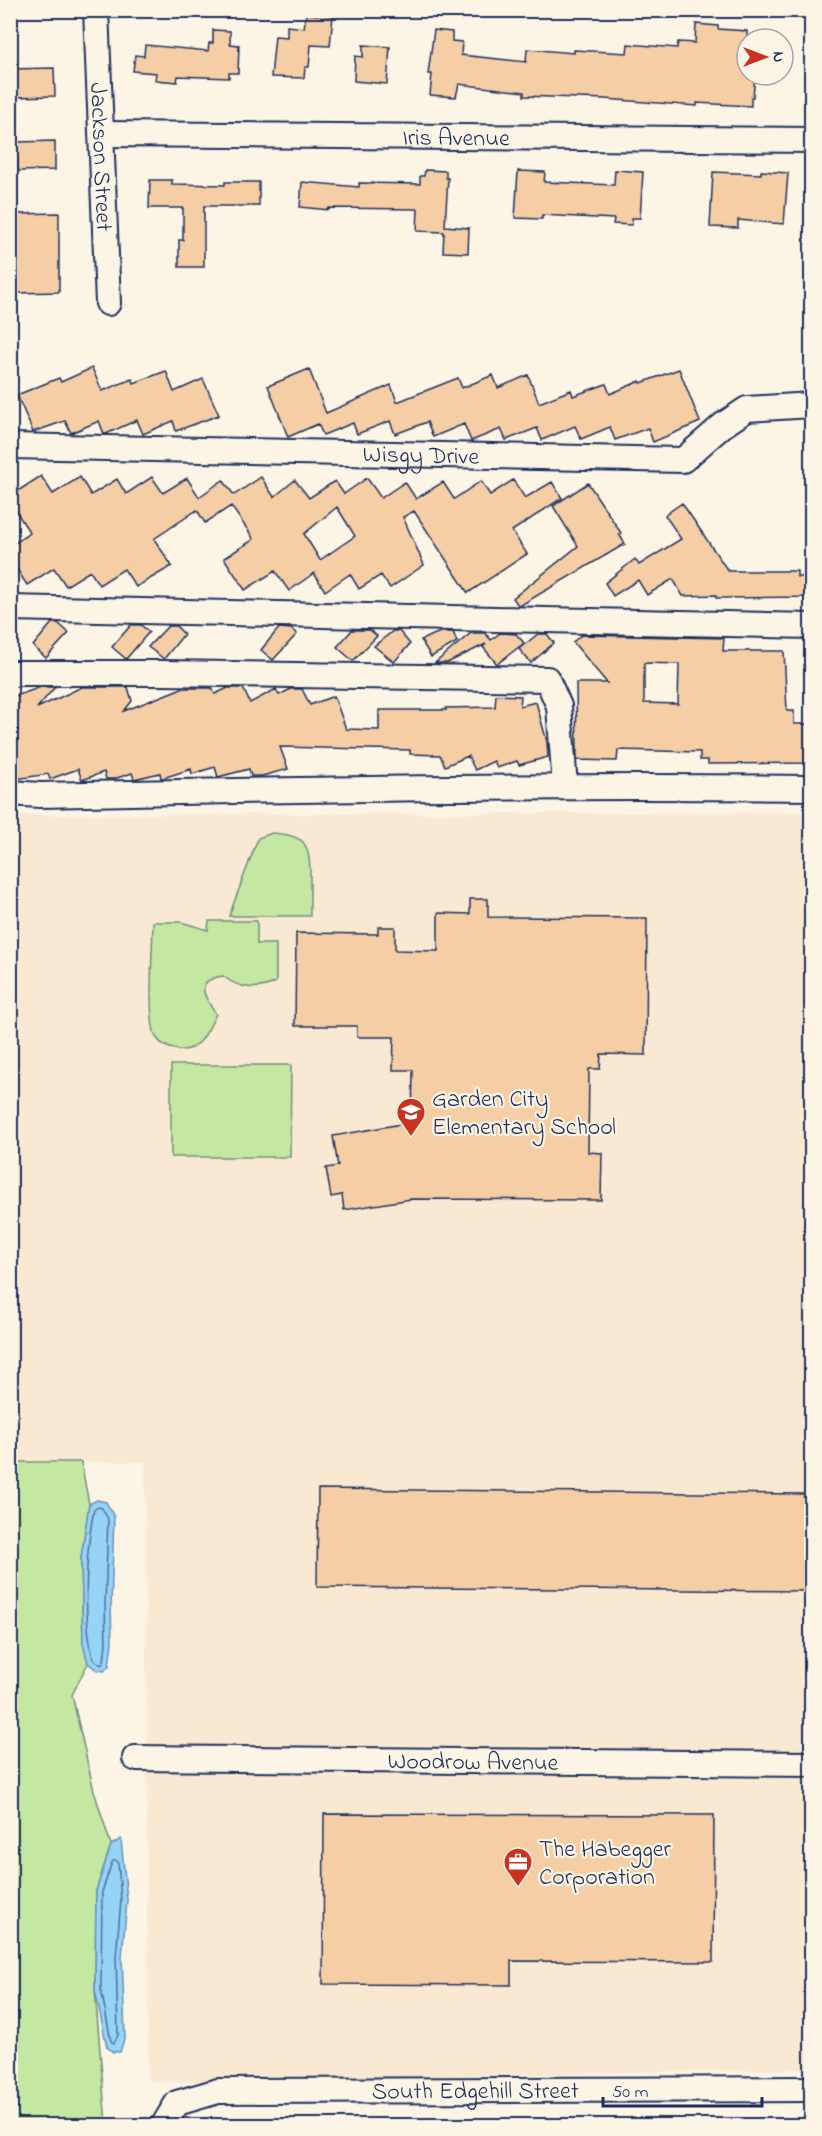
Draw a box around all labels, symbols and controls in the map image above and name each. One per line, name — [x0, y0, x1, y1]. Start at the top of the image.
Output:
north arrow — [735, 27, 795, 87]
text: N — [766, 52, 790, 63]
street label: Jackson Street — [79, 82, 120, 232]
street label: Iris Avenue — [402, 122, 510, 157]
street label: Wisgy Drive — [362, 438, 480, 476]
place label: Garden City Elementary School — [432, 1083, 616, 1147]
school or university icon: Garden City Elementary School — [395, 1096, 427, 1138]
street label: Woodrow Avenue — [388, 1745, 559, 1782]
place label: The Habegger Corporation — [539, 1833, 672, 1896]
office icon: The Habegger Corporation — [502, 1846, 534, 1888]
scale bar — [603, 2070, 762, 2108]
street label: South Edgehill Street — [372, 2075, 579, 2110]
text: 50 m — [612, 2080, 649, 2106]

